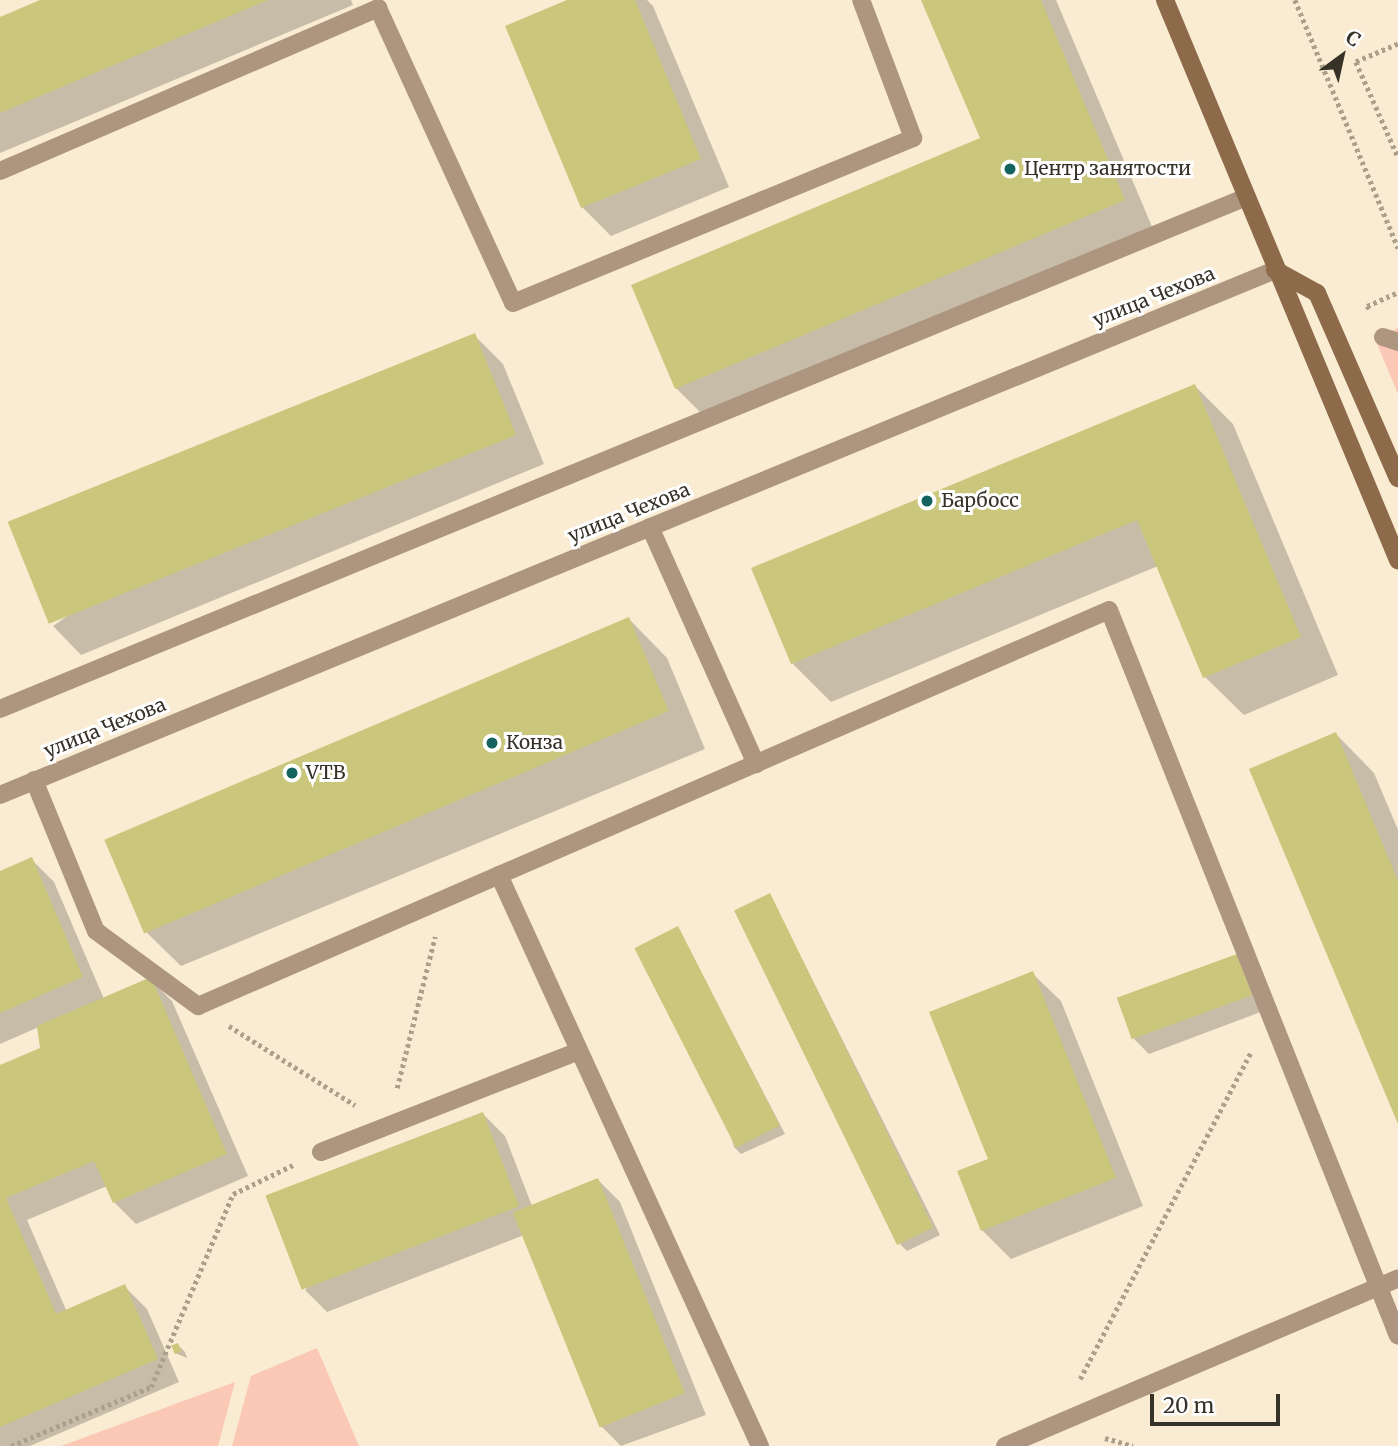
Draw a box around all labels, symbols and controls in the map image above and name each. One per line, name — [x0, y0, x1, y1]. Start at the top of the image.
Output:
north arrow — [1307, 21, 1377, 91]
text: С — [1342, 25, 1365, 52]
place label: Центр занятости — [1024, 158, 1191, 180]
marker: Центр занятости — [1002, 161, 1018, 177]
street label: улица Чехова — [1090, 262, 1218, 332]
street label: улица Чехова — [565, 478, 693, 548]
place label: Барбосс — [941, 490, 1019, 512]
marker: Барбосс — [919, 493, 935, 509]
street label: улица Чехова — [41, 693, 169, 763]
place label: Конза — [506, 732, 563, 754]
marker: Конза — [484, 735, 500, 751]
place label: VTB — [306, 762, 345, 784]
marker: VTB — [284, 765, 300, 781]
scale bar — [1153, 1380, 1282, 1424]
text: 20 m — [1163, 1392, 1214, 1419]

